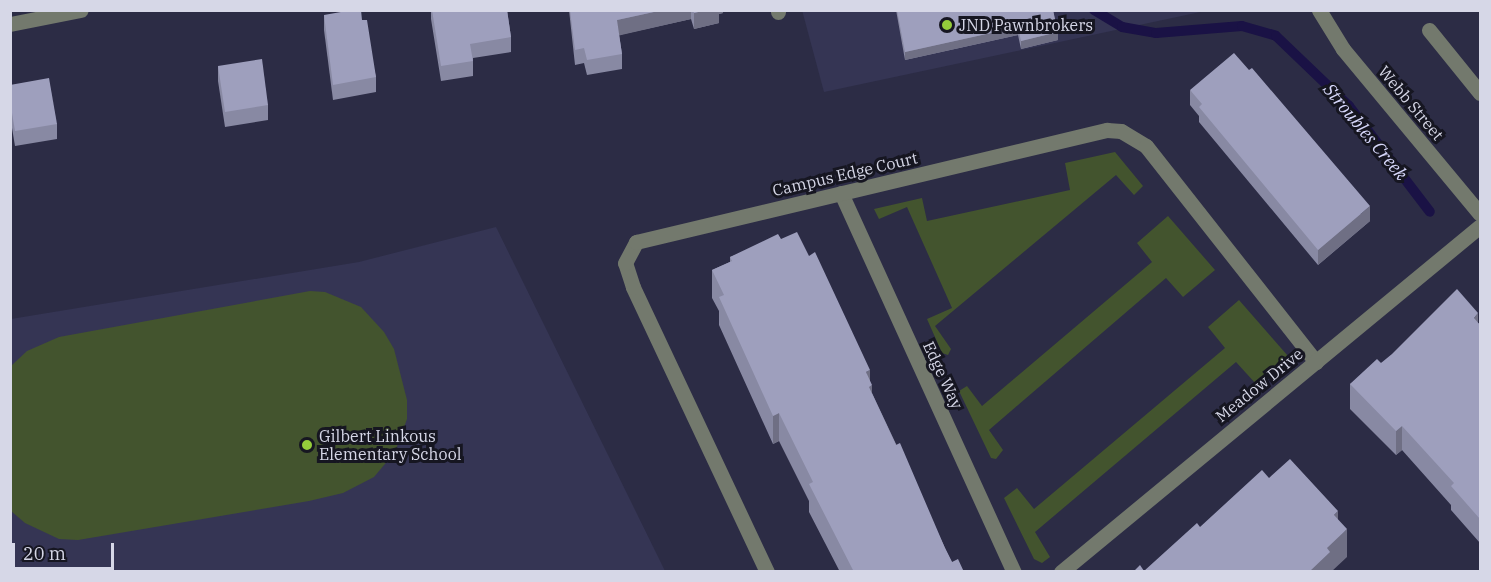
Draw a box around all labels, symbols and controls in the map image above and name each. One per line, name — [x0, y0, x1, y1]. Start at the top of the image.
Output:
place label: JND Pawnbrokers — [959, 15, 1093, 35]
marker: JND Pawnbrokers — [940, 18, 954, 32]
street label: Webb Street — [1374, 62, 1448, 144]
water label: Stroubles Creek — [1318, 79, 1412, 185]
street label: Campus Edge Court — [771, 148, 919, 200]
street label: Edge Way — [919, 338, 967, 412]
street label: Meadow Drive — [1212, 344, 1306, 426]
place label: Gilbert Linkous Elementary School — [319, 426, 462, 464]
marker: Gilbert Linkous Elementary School — [300, 438, 314, 452]
scale bar — [15, 531, 117, 569]
text: 20 m — [23, 542, 66, 565]

